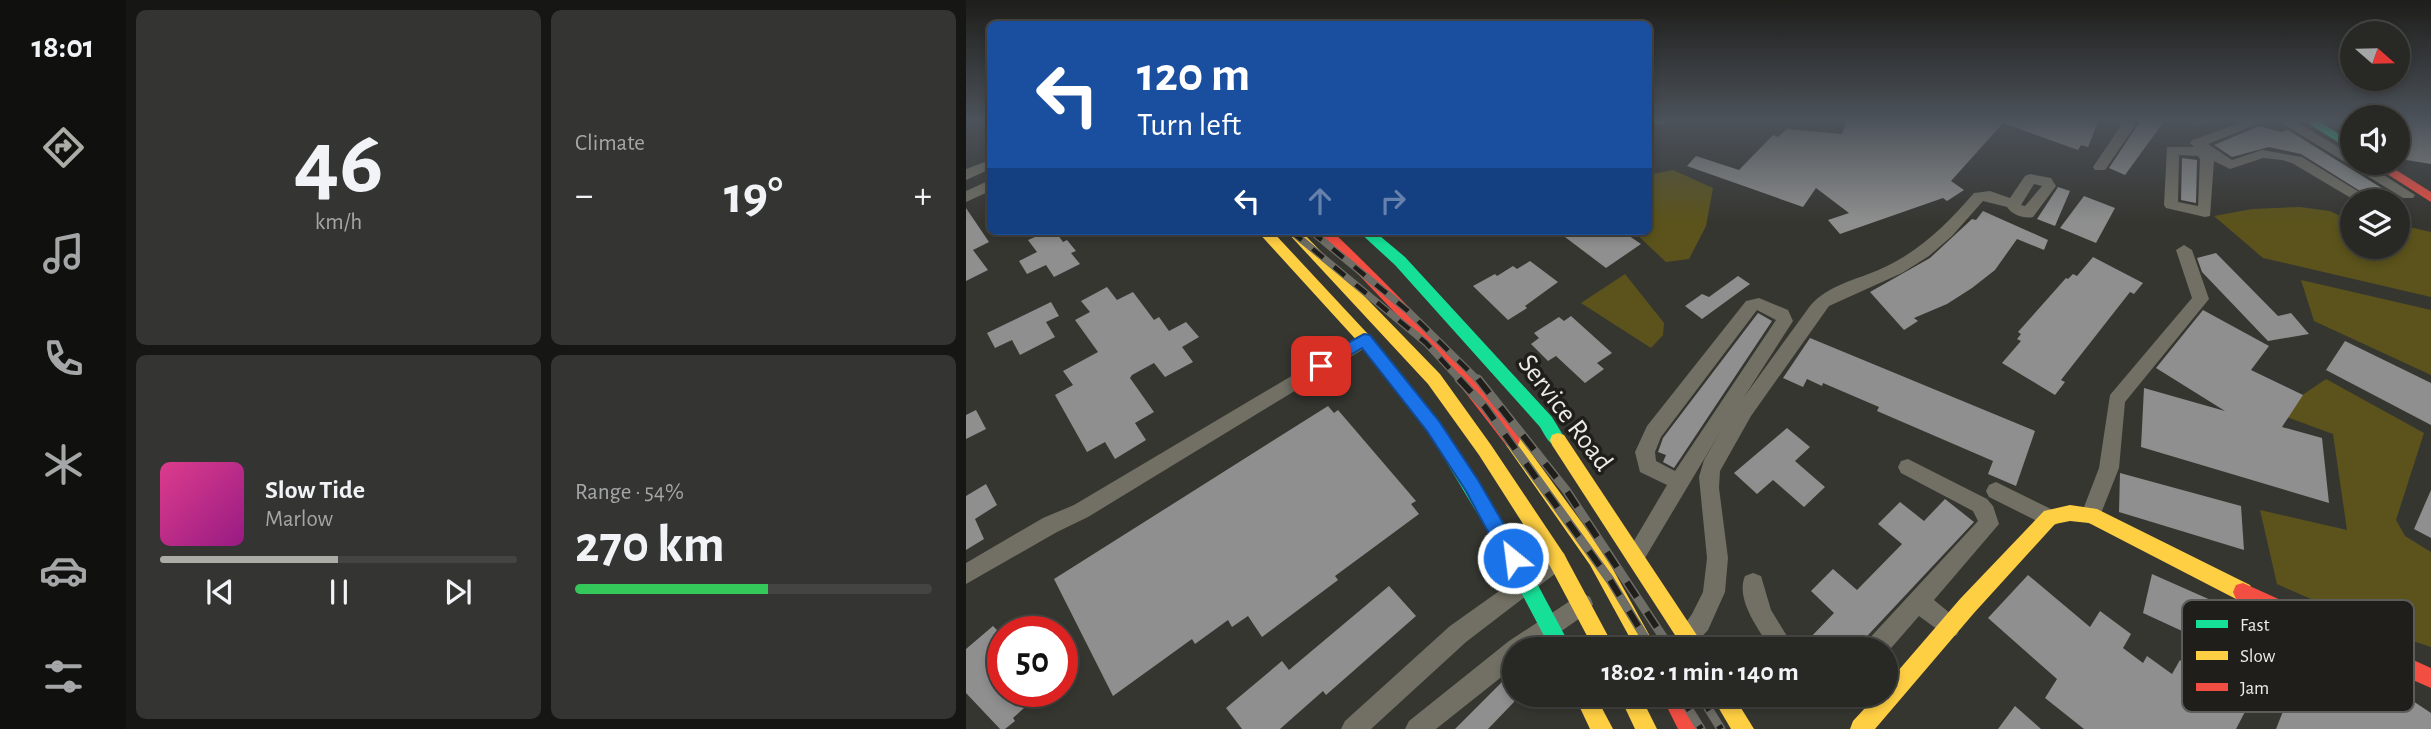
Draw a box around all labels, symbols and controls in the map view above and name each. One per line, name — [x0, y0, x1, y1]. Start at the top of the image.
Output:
north arrow — [2340, 21, 2410, 91]
map controls — [2340, 21, 2410, 259]
text: 18:01 — [32, 31, 94, 63]
icon: left — [1022, 49, 1113, 140]
text: 120 m — [1137, 51, 1250, 100]
button: sound — [2340, 105, 2410, 175]
text: Turn left — [1137, 109, 1241, 141]
text: 46 — [294, 118, 383, 209]
icon: directions — [39, 123, 88, 172]
text: Climate — [575, 132, 645, 155]
text: 19° — [724, 170, 783, 222]
text: − — [575, 177, 593, 215]
text: + — [914, 177, 932, 215]
icon: left — [1228, 182, 1266, 220]
icon: ahead — [1301, 182, 1339, 220]
icon: right — [1374, 182, 1412, 220]
button: layers — [2340, 189, 2410, 259]
text: km/h — [315, 211, 362, 234]
icon: music — [39, 229, 88, 278]
icon: phone — [39, 334, 88, 383]
pin — [1291, 336, 1351, 396]
icon: arrive — [1302, 347, 1340, 385]
street label: Service Road — [1512, 350, 1618, 476]
icon: climate — [39, 440, 88, 489]
text: Slow Tide — [265, 477, 365, 503]
text: Range · 54% — [575, 481, 684, 504]
text: Marlow — [265, 508, 333, 531]
text: 270 km — [575, 519, 725, 571]
position arrow — [1476, 521, 1550, 595]
icon: car — [39, 546, 88, 595]
icon: previous — [201, 573, 239, 611]
icon: pause — [320, 573, 358, 611]
icon: next — [439, 573, 477, 611]
legend — [2182, 600, 2414, 712]
speed limit sign: 50 — [987, 616, 1078, 707]
text: Fast — [2240, 616, 2270, 635]
text: Slow — [2240, 647, 2276, 666]
icon: filters — [39, 652, 88, 701]
text: 18:02 · 1 min · 140 m — [1601, 659, 1799, 685]
text: Jam — [2240, 679, 2269, 698]

